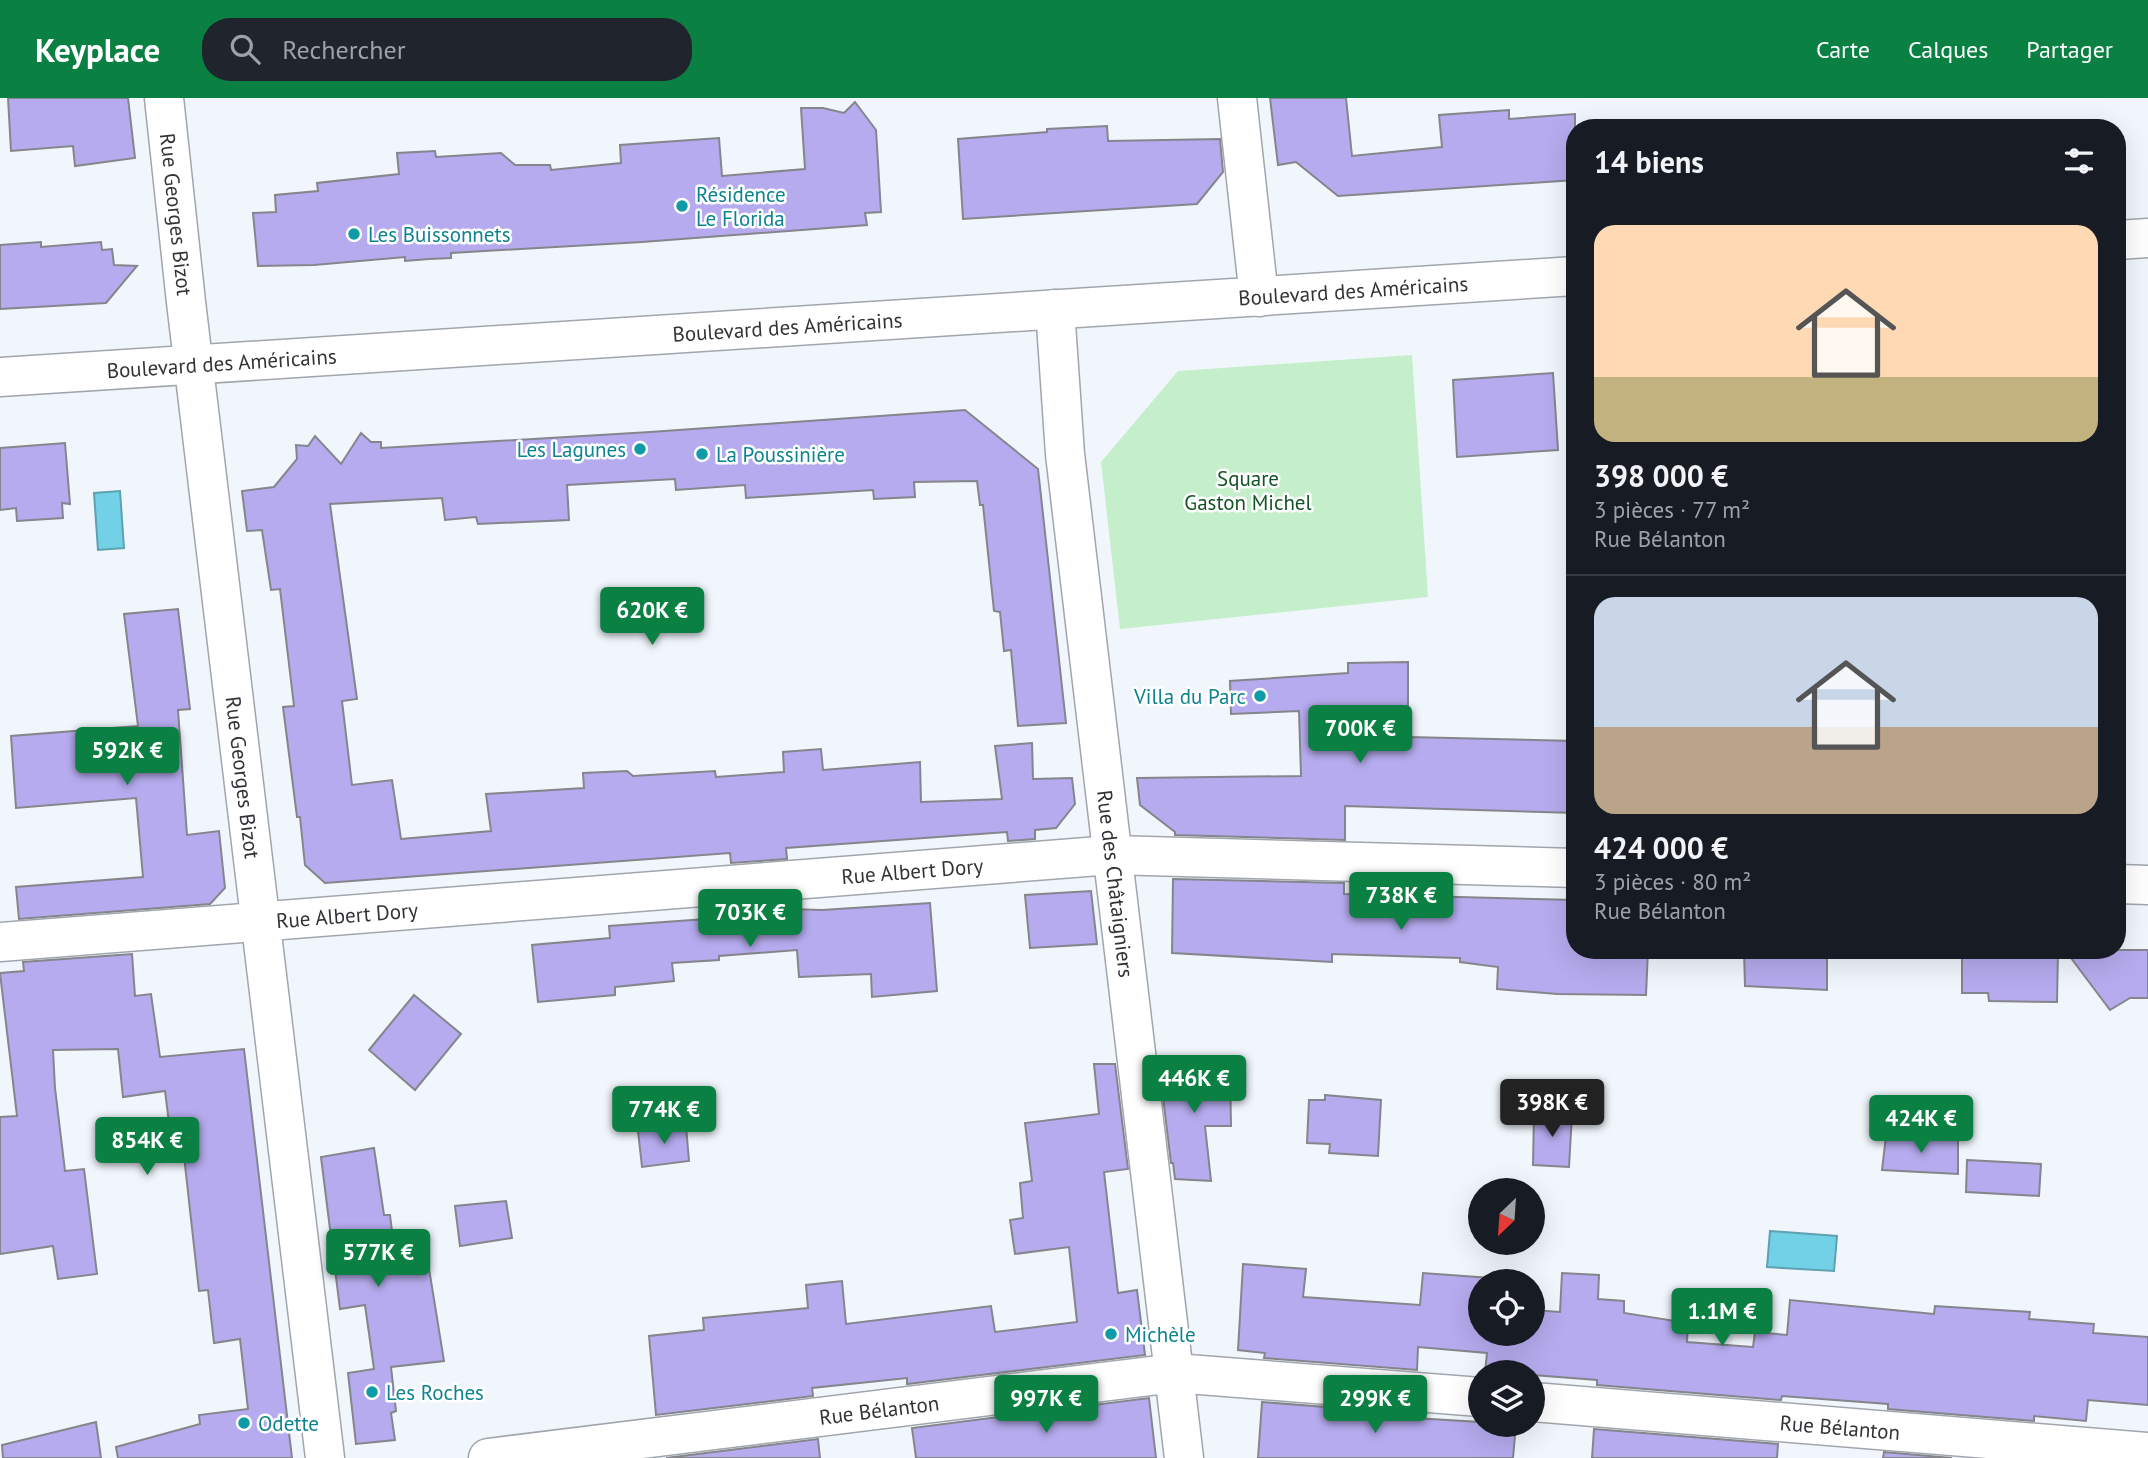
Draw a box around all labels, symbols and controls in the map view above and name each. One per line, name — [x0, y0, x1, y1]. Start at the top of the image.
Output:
search box — [202, 18, 692, 81]
text: Keyplace — [35, 28, 160, 71]
icon: search — [226, 30, 264, 68]
text: Rechercher — [282, 33, 405, 66]
text: Carte — [1816, 34, 1870, 65]
text: Calques — [1908, 34, 1988, 65]
text: Partager — [2026, 34, 2113, 65]
street label: Rue Georges Bizot — [154, 132, 199, 297]
text: 14 biens — [1594, 142, 1704, 181]
icon: filters — [2060, 142, 2098, 180]
place label: Résidence Le Florida — [696, 181, 786, 232]
marker: Résidence Le Florida — [674, 198, 690, 214]
place label: Les Buissonnets — [368, 221, 510, 248]
marker: Les Buissonnets — [346, 226, 362, 242]
street label: Boulevard des Américains — [1237, 269, 1469, 311]
icon: home — [1783, 270, 1909, 396]
street label: Boulevard des Américains — [672, 306, 903, 347]
street label: Boulevard des Américains — [106, 342, 337, 384]
place label: Les Lagunes — [517, 436, 626, 463]
marker: Les Lagunes — [632, 441, 648, 457]
place label: La Poussinière — [716, 441, 845, 468]
marker: La Poussinière — [694, 446, 710, 462]
text: 398 000 € — [1594, 456, 1728, 495]
park label: Square Gaston Michel — [1184, 465, 1312, 516]
text: 3 pièces · 77 m² — [1594, 495, 1750, 524]
text: Rue Bélanton — [1594, 524, 1726, 553]
pin: 620K € — [595, 588, 709, 647]
text: 620K € — [616, 595, 688, 624]
icon: home — [1783, 642, 1909, 768]
place label: Villa du Parc — [1133, 683, 1246, 710]
marker: Villa du Parc — [1252, 688, 1268, 704]
street label: Rue Georges Bizot — [220, 695, 266, 860]
pin: 700K € — [1303, 706, 1417, 765]
text: 700K € — [1324, 713, 1396, 742]
pin: 592K € — [70, 728, 184, 787]
text: 592K € — [91, 735, 163, 764]
street label: Rue des Châtaigniers — [1091, 788, 1140, 979]
text: 424 000 € — [1594, 828, 1728, 867]
street label: Rue Albert Dory — [840, 852, 984, 890]
text: 3 pièces · 80 m² — [1594, 867, 1751, 896]
pin: 738K € — [1344, 872, 1458, 932]
text: 738K € — [1365, 880, 1437, 909]
pin: 703K € — [693, 890, 807, 949]
street label: Rue Albert Dory — [275, 896, 419, 934]
text: Rue Bélanton — [1594, 896, 1726, 925]
text: 703K € — [714, 897, 786, 926]
pin: 446K € — [1137, 1056, 1251, 1115]
text: 446K € — [1158, 1063, 1230, 1092]
pin: 398K € — [1495, 1080, 1609, 1139]
pin: 774K € — [607, 1086, 721, 1146]
text: 398K € — [1516, 1087, 1588, 1116]
text: 774K € — [628, 1094, 700, 1123]
pin: 424K € — [1864, 1096, 1978, 1155]
text: 424K € — [1885, 1103, 1957, 1132]
pin: 854K € — [90, 1118, 204, 1177]
text: 854K € — [111, 1125, 183, 1154]
north arrow — [1468, 1178, 1545, 1255]
map controls — [1468, 1178, 1545, 1437]
pin: 577K € — [321, 1230, 435, 1289]
text: 577K € — [342, 1237, 414, 1266]
button: locate — [1468, 1269, 1545, 1346]
pin: 1.1M € — [1665, 1288, 1779, 1348]
text: 1.1M € — [1687, 1296, 1757, 1325]
place label: Michèle — [1125, 1321, 1196, 1348]
marker: Michèle — [1103, 1326, 1119, 1342]
button: layers — [1468, 1360, 1545, 1437]
pin: 997K € — [989, 1376, 1103, 1435]
pin: 299K € — [1318, 1376, 1432, 1435]
place label: Les Roches — [386, 1379, 484, 1406]
text: 997K € — [1010, 1383, 1082, 1412]
text: 299K € — [1339, 1383, 1411, 1412]
marker: Les Roches — [364, 1384, 380, 1400]
street label: Rue Bélanton — [818, 1389, 941, 1430]
street label: Rue Bélanton — [1779, 1409, 1901, 1445]
place label: Odette — [258, 1410, 319, 1437]
marker: Odette — [236, 1415, 252, 1431]

